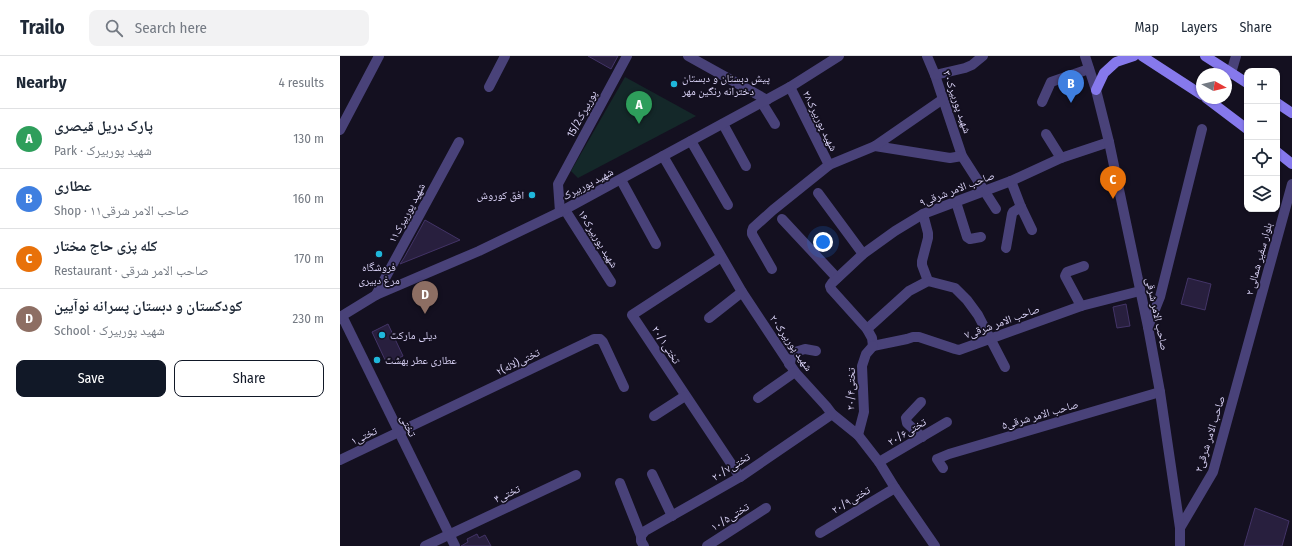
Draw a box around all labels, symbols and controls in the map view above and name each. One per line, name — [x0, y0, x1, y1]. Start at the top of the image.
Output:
search box — [89, 10, 369, 46]
text: Trailo — [20, 16, 65, 39]
icon: search — [103, 17, 125, 39]
text: Search here — [135, 19, 207, 37]
text: Map — [1135, 19, 1159, 36]
text: Layers — [1181, 19, 1217, 36]
text: Share — [1239, 19, 1272, 36]
north arrow — [1196, 68, 1232, 104]
map controls — [1244, 68, 1280, 212]
button: + — [1244, 68, 1280, 104]
street label: شهید پوربیرک۳۰ — [940, 69, 974, 135]
pin: B — [1058, 70, 1084, 103]
text: Nearby — [16, 72, 67, 93]
place label: پیش دبستان و دبستان دخترانه رنگین مهر — [681, 72, 770, 98]
text: 4 results — [278, 75, 324, 90]
marker: پیش دبستان و دبستان دخترانه رنگین مهر — [669, 79, 679, 89]
street label: پوربیرک15/2 — [564, 88, 600, 140]
street label: شهید پوربیرک۲۸ — [800, 89, 840, 153]
pin: A — [626, 91, 652, 124]
button: − — [1244, 104, 1280, 140]
text: پارک دریل قیصری — [54, 117, 153, 135]
text: A — [25, 131, 33, 146]
text: 130 m — [293, 131, 324, 146]
button: locate — [1244, 140, 1280, 176]
text: Park · شهید پوربیرک — [54, 143, 152, 158]
street label: شهید پوربیرک — [560, 165, 616, 203]
pin: C — [1100, 166, 1126, 199]
street label: صاحب الامر شرقی۹ — [918, 169, 996, 209]
button: layers — [1244, 176, 1280, 212]
text: عطاری — [54, 177, 92, 195]
street label: شهید پوربیرک۱۱ — [386, 181, 428, 245]
place label: افق کوروش — [477, 189, 524, 202]
marker: افق کوروش — [527, 190, 537, 200]
text: B — [25, 191, 33, 206]
text: 160 m — [293, 191, 324, 206]
text: Shop · صاحب الامر شرقی۱۱ — [54, 203, 189, 218]
street label: شهید پوربیرک۱۶ — [575, 208, 621, 270]
street label: بلوار سفیر شمالی ۲ — [1243, 221, 1275, 297]
your location — [813, 232, 833, 252]
text: کله پزی حاج مختار — [54, 237, 158, 255]
marker: فروشگاه مرغ دبیری — [374, 249, 384, 259]
text: C — [26, 251, 32, 266]
text: 170 m — [294, 251, 324, 266]
place label: فروشگاه مرغ دبیری — [358, 261, 400, 287]
text: Restaurant · صاحب الامر شرقی — [54, 263, 208, 278]
street label: صاحب الامر شرقی — [1143, 276, 1171, 352]
pin: D — [412, 281, 438, 314]
text: کودکستان و دبستان پسرانه نوآیین — [54, 297, 242, 315]
street label: صاحب الامر شرقی۷ — [963, 302, 1041, 342]
text: D — [25, 311, 33, 326]
text: 230 m — [293, 311, 324, 326]
street label: شهید پوربیرک۲۰ — [767, 312, 815, 374]
text: School · شهید پوربیرک — [54, 323, 165, 338]
street label: تختی۲۰/۱ — [649, 324, 683, 367]
place label: دیلی مارکت — [390, 329, 437, 342]
marker: دیلی مارکت — [377, 330, 387, 340]
street label: ۲تختی(لاله) — [494, 346, 543, 378]
place label: عطاری عطر بهشت — [385, 354, 457, 367]
marker: عطاری عطر بهشت — [372, 355, 382, 365]
button: Save — [16, 360, 166, 397]
button: Share — [174, 360, 324, 397]
street label: تختی۲۰/۴ — [844, 367, 858, 410]
street label: ۲صاحب الامر شرقی — [1192, 394, 1228, 474]
street label: صاحب الامر شرقی۵ — [1000, 398, 1080, 432]
street label: تختی — [397, 413, 419, 440]
street label: تختی۲۰/۶ — [885, 415, 929, 449]
street label: تختی۱ — [349, 424, 380, 448]
street label: تختی۲۰/۷ — [709, 450, 753, 484]
street label: تختی۴ — [492, 482, 523, 506]
street label: تختی۲۰/۹ — [829, 483, 873, 517]
street label: تختی۱۰/۵ — [708, 500, 752, 534]

